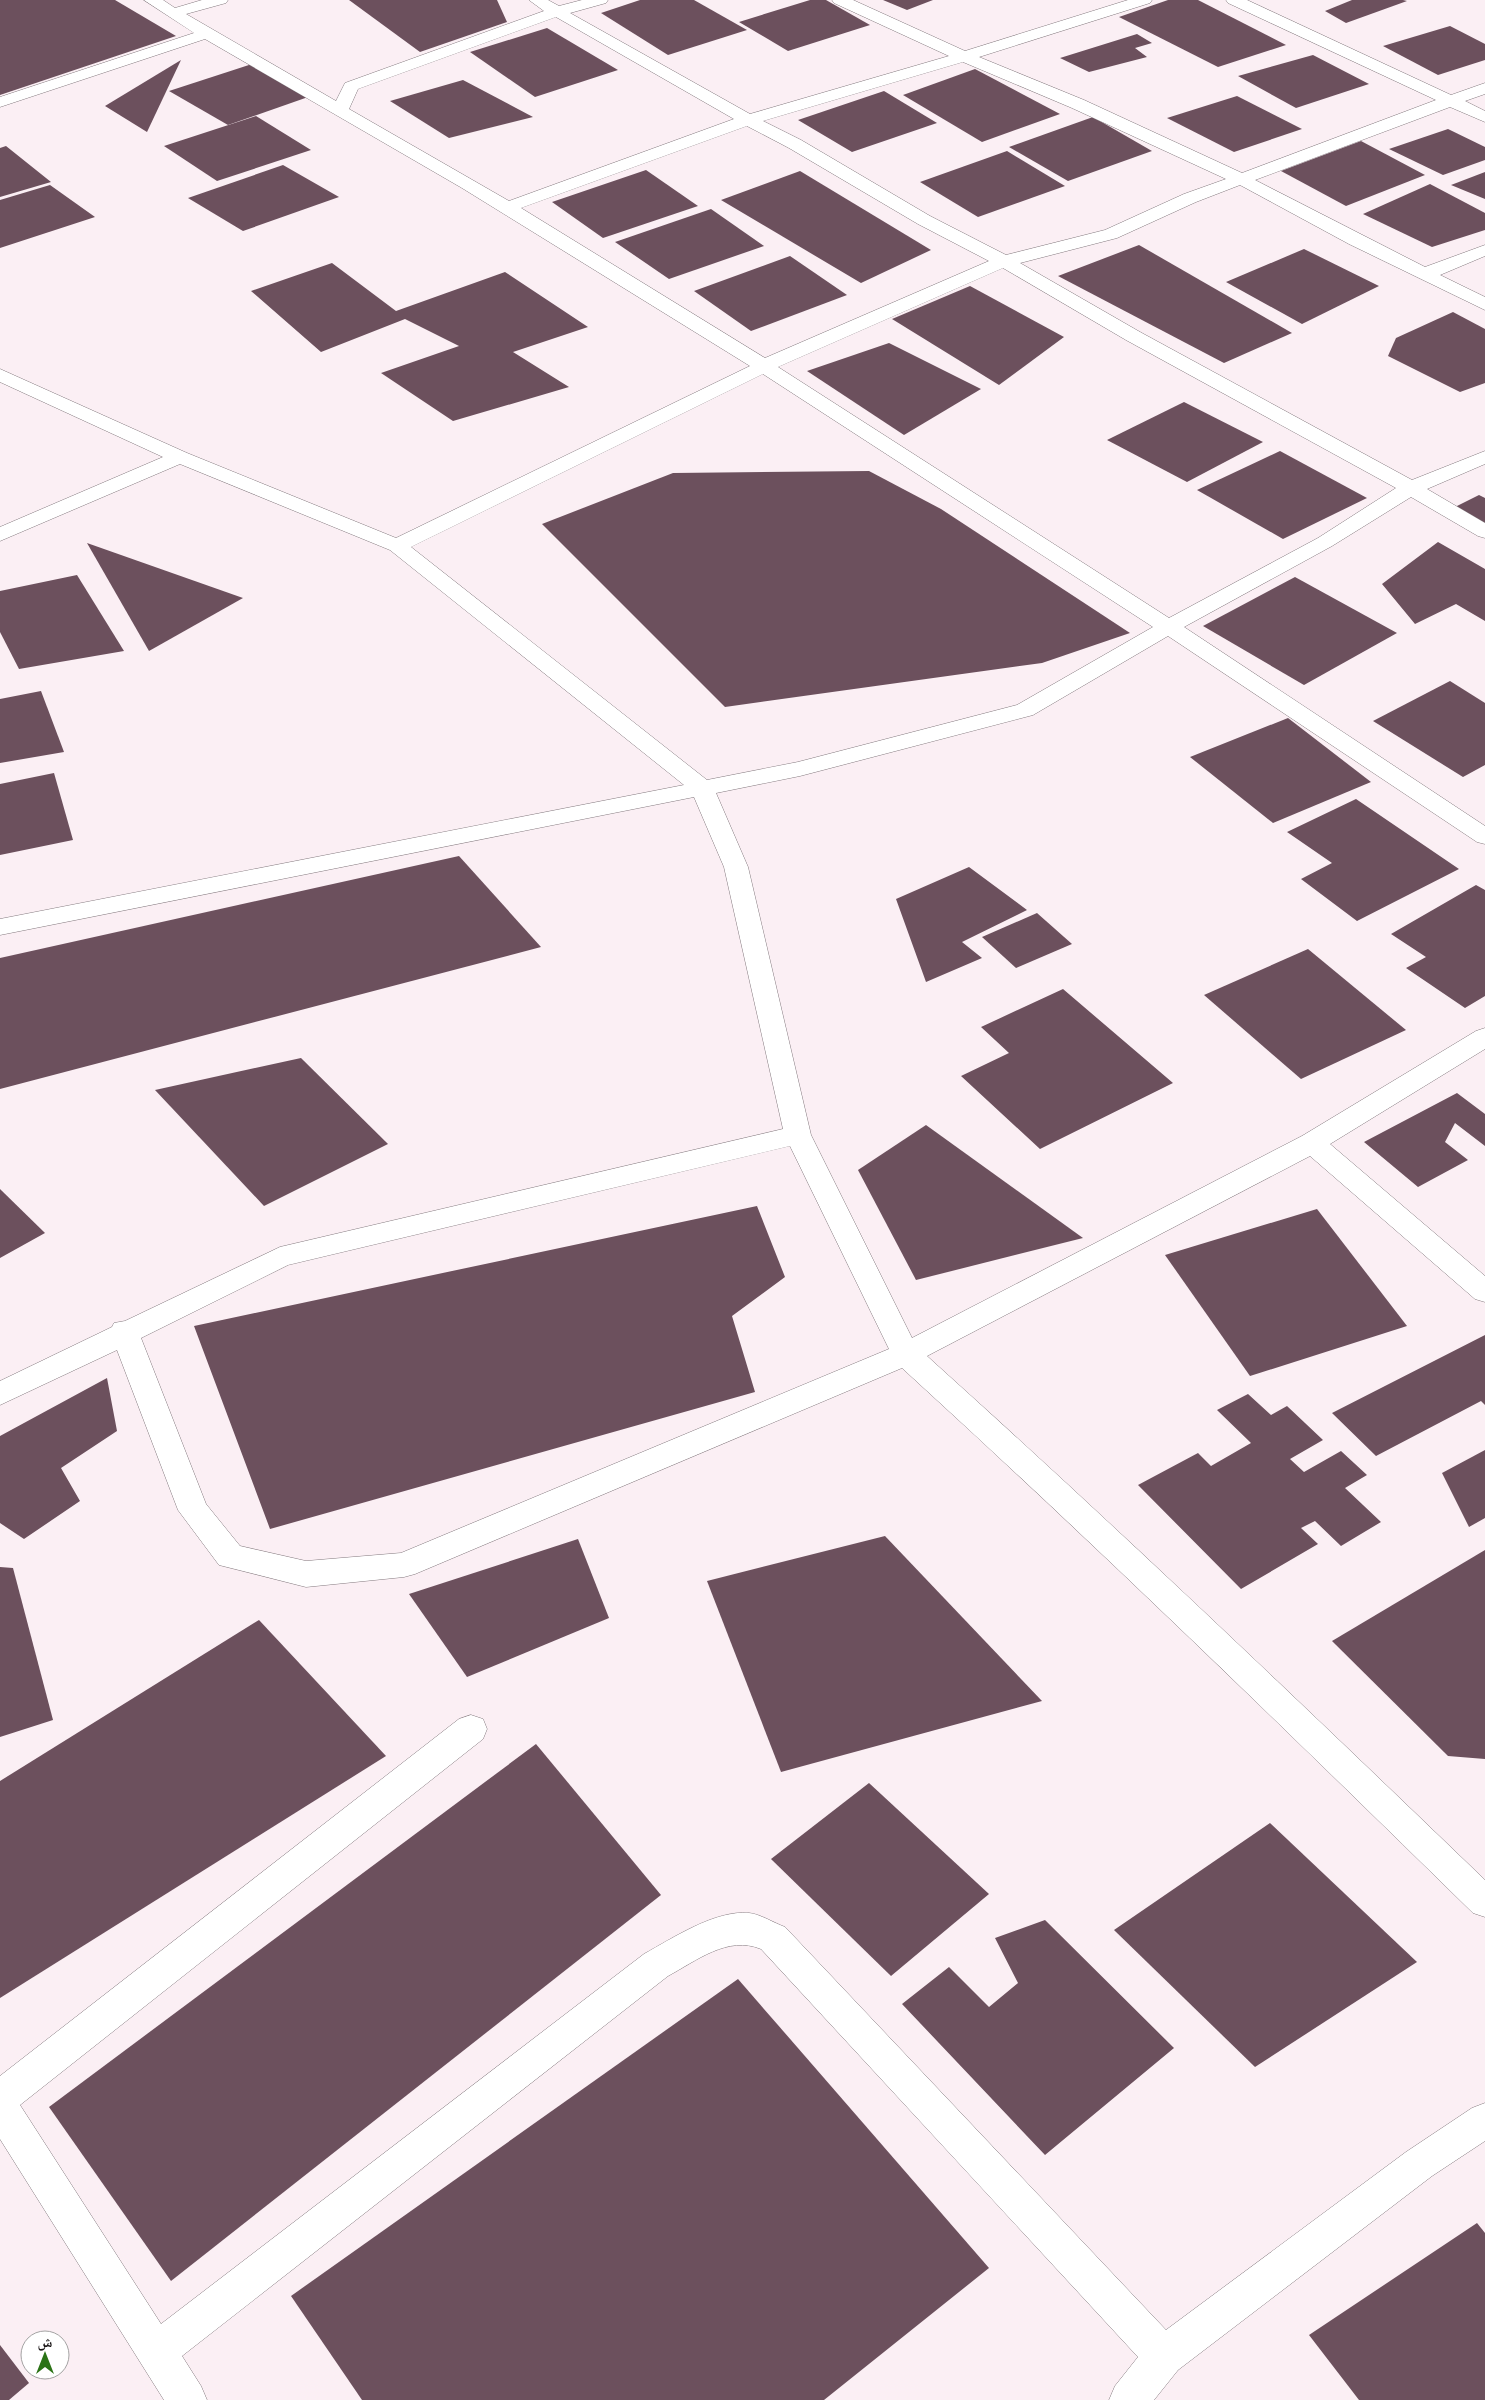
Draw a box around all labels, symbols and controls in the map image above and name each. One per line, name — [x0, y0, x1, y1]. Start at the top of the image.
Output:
north arrow — [20, 2330, 70, 2380]
text: ش — [38, 2333, 53, 2352]

